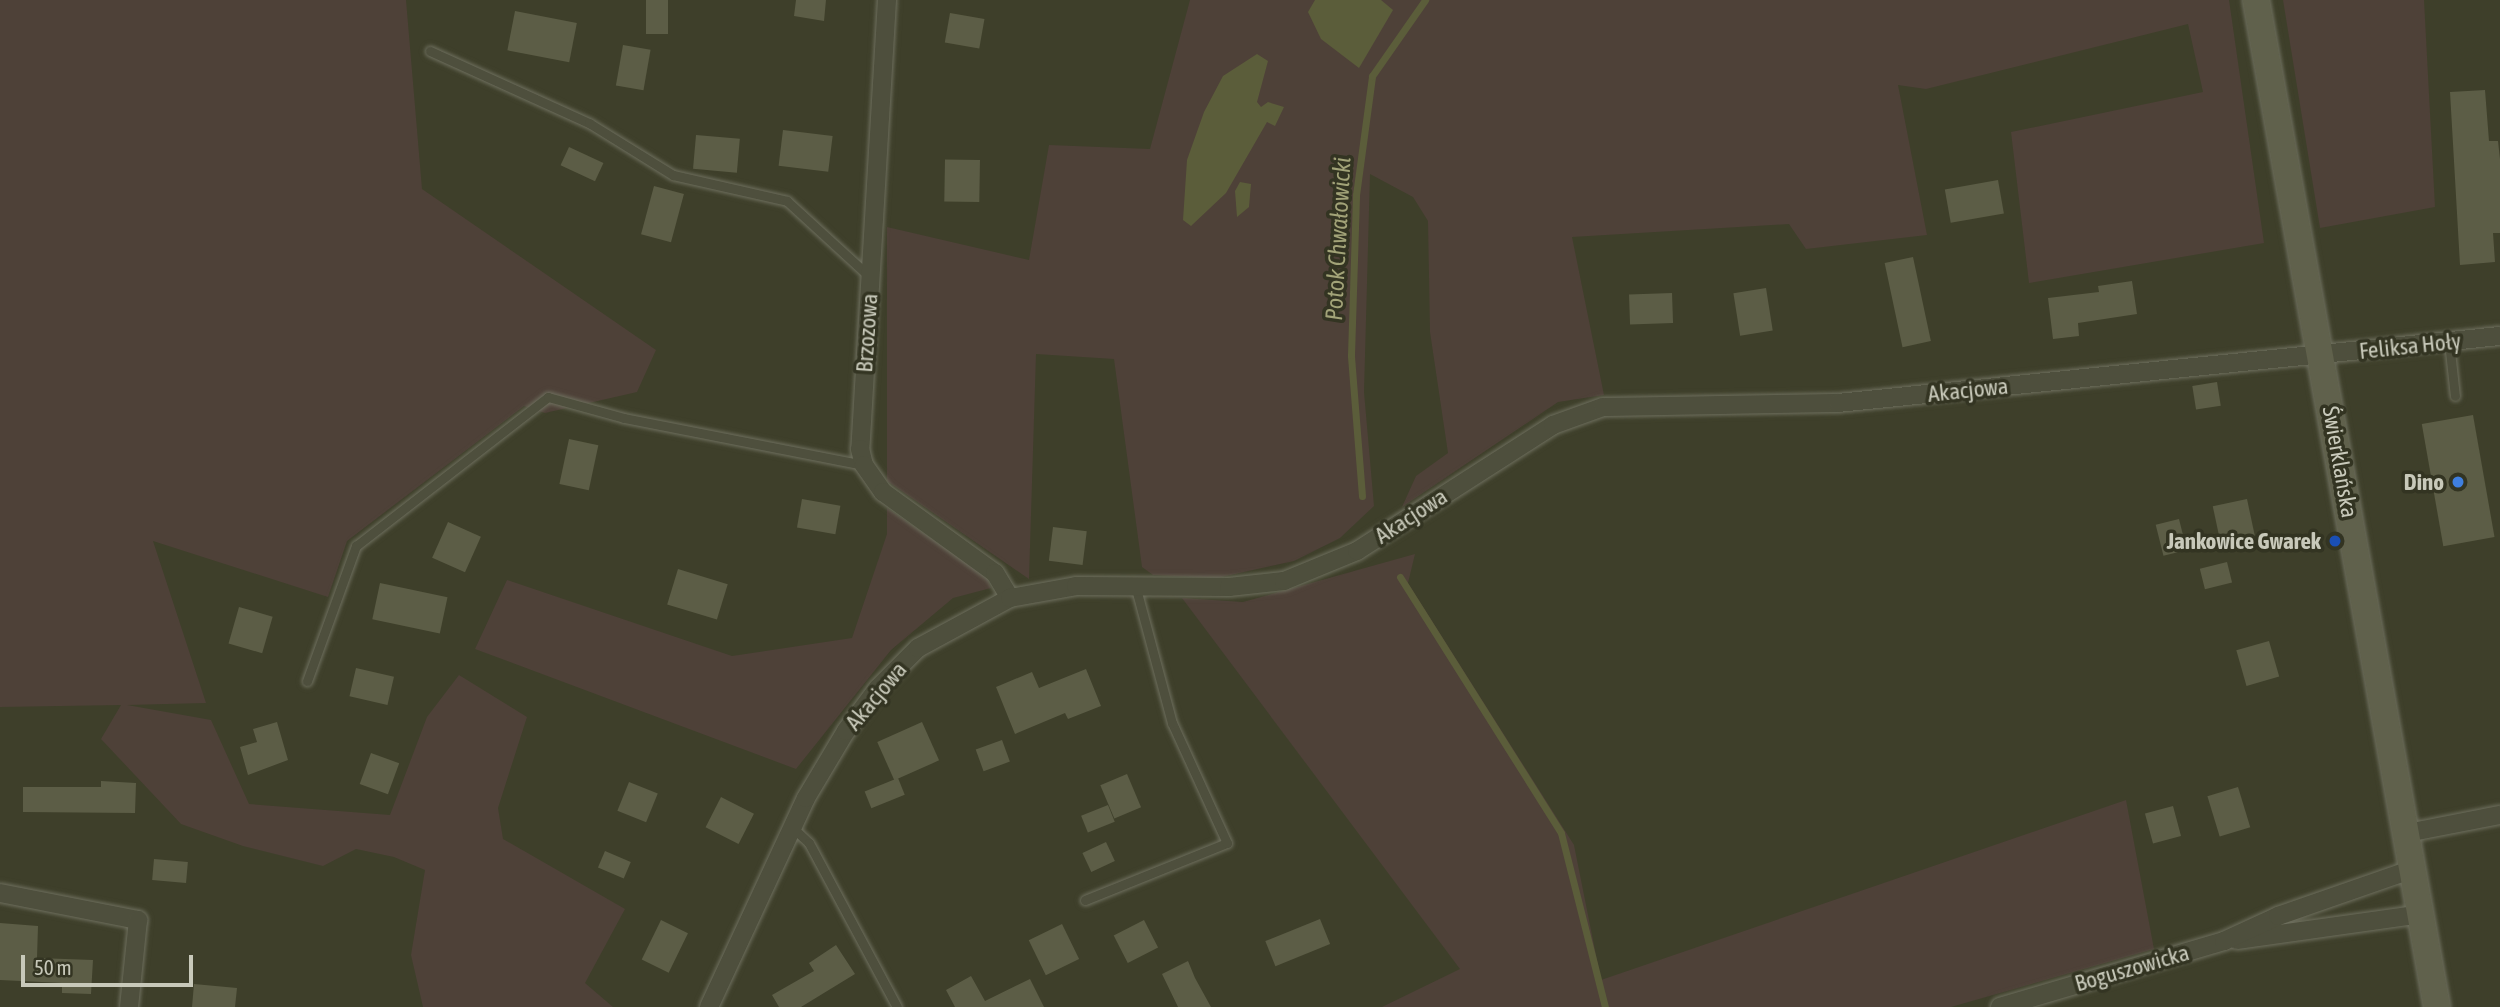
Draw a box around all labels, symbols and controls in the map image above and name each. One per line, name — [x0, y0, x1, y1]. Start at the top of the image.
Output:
water label: Potok Chwałowicki — [1319, 157, 1357, 321]
street label: Brzozowa — [850, 293, 884, 373]
street label: Feliksa Hoły — [2358, 327, 2462, 365]
street label: Akacjowa — [1926, 372, 2010, 408]
street label: Świerklańska — [2317, 404, 2363, 520]
place label: Dino — [2404, 468, 2444, 496]
marker: Dino — [2450, 474, 2466, 490]
street label: Akacjowa — [1370, 482, 1452, 550]
place label: Jankowice Gwarek — [2167, 527, 2321, 555]
marker: Jankowice Gwarek — [2327, 533, 2343, 549]
street label: Akacjowa — [840, 656, 912, 736]
street label: Boguszowicka — [2072, 938, 2192, 998]
scale bar — [24, 940, 196, 984]
text: 50 m — [34, 955, 72, 979]

